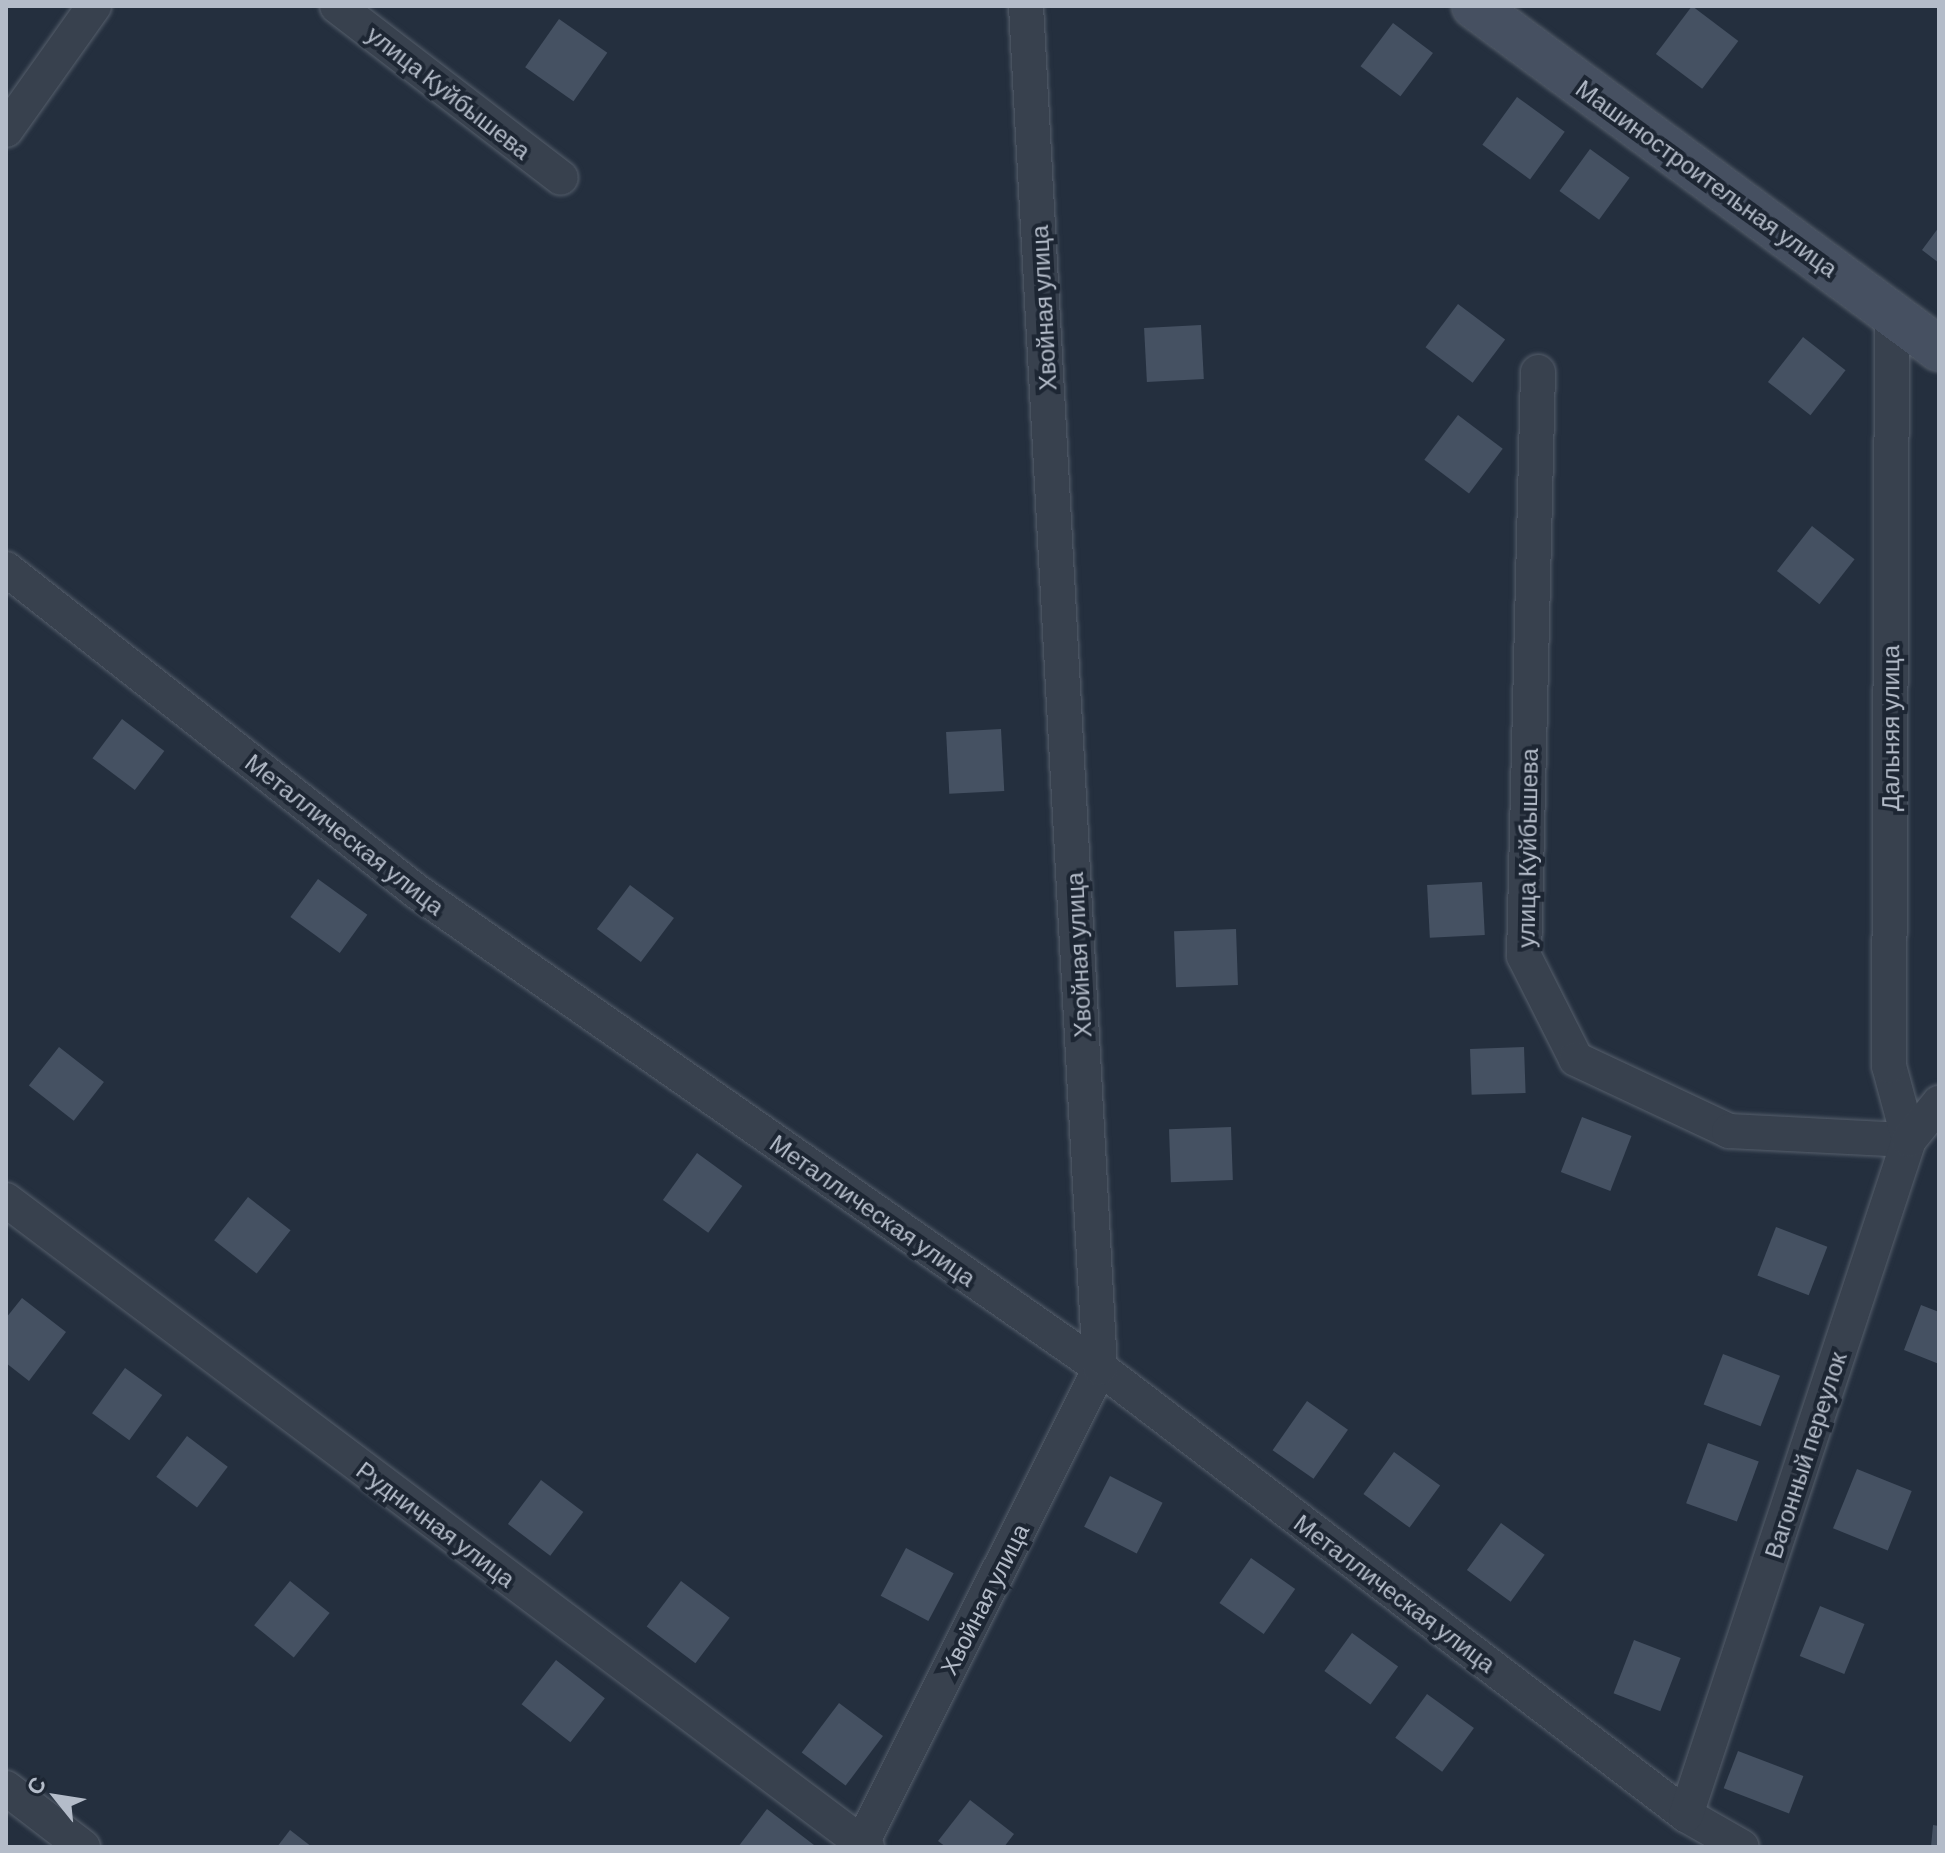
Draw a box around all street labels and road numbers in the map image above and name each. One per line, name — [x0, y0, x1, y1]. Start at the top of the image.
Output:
street label: улица Куйбышева — [361, 19, 537, 165]
street label: Машиностроительная улица — [1571, 73, 1843, 283]
street label: Хвойная улица — [1024, 225, 1062, 391]
street label: Дальняя улица — [1876, 645, 1904, 811]
street label: Металлическая улица — [240, 747, 450, 921]
street label: улица Куйбышева — [1511, 748, 1543, 948]
street label: Хвойная улица — [1059, 872, 1097, 1038]
street label: Металлическая улица — [765, 1128, 981, 1292]
street label: Вагонный переулок — [1758, 1348, 1852, 1562]
street label: Рудничная улица — [351, 1455, 521, 1593]
street label: Металлическая улица — [1289, 1508, 1501, 1678]
street label: Хвойная улица — [934, 1519, 1034, 1679]

